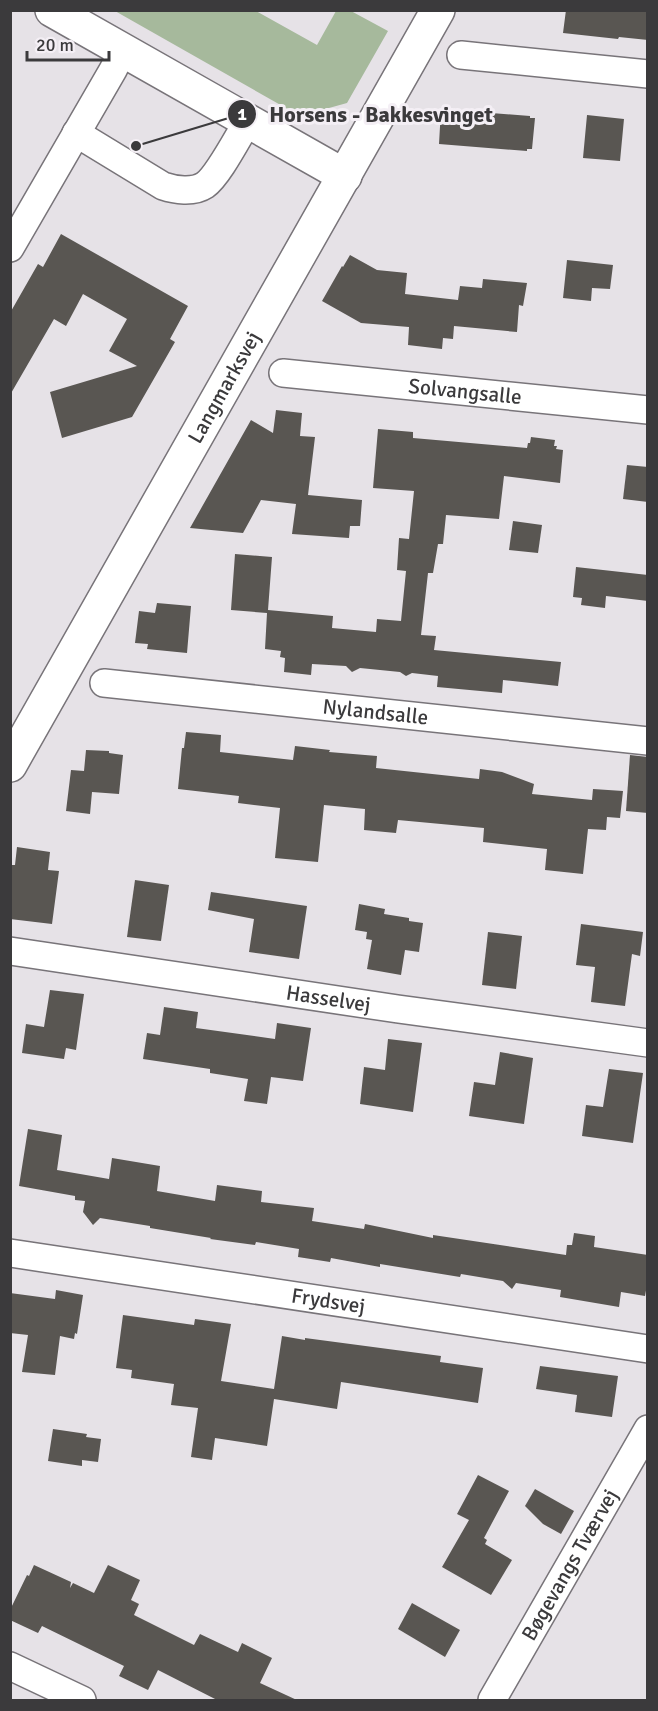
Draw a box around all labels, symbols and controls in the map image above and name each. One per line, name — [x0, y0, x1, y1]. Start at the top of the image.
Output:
scale bar — [27, 24, 110, 62]
text: 20 m — [36, 34, 74, 56]
callout: Horsens - Bakkesvinget — [227, 94, 504, 134]
text: Horsens - Bakkesvinget — [269, 101, 493, 128]
text: 1 — [237, 103, 247, 125]
street label: Langmarksvej — [182, 327, 266, 448]
street label: Solvangsalle — [407, 373, 523, 410]
street label: Nylandsalle — [321, 693, 429, 730]
street label: Hasselvej — [284, 979, 373, 1018]
street label: Frydsvej — [290, 1283, 367, 1319]
street label: Bøgevangs Tværvej — [516, 1484, 624, 1645]

